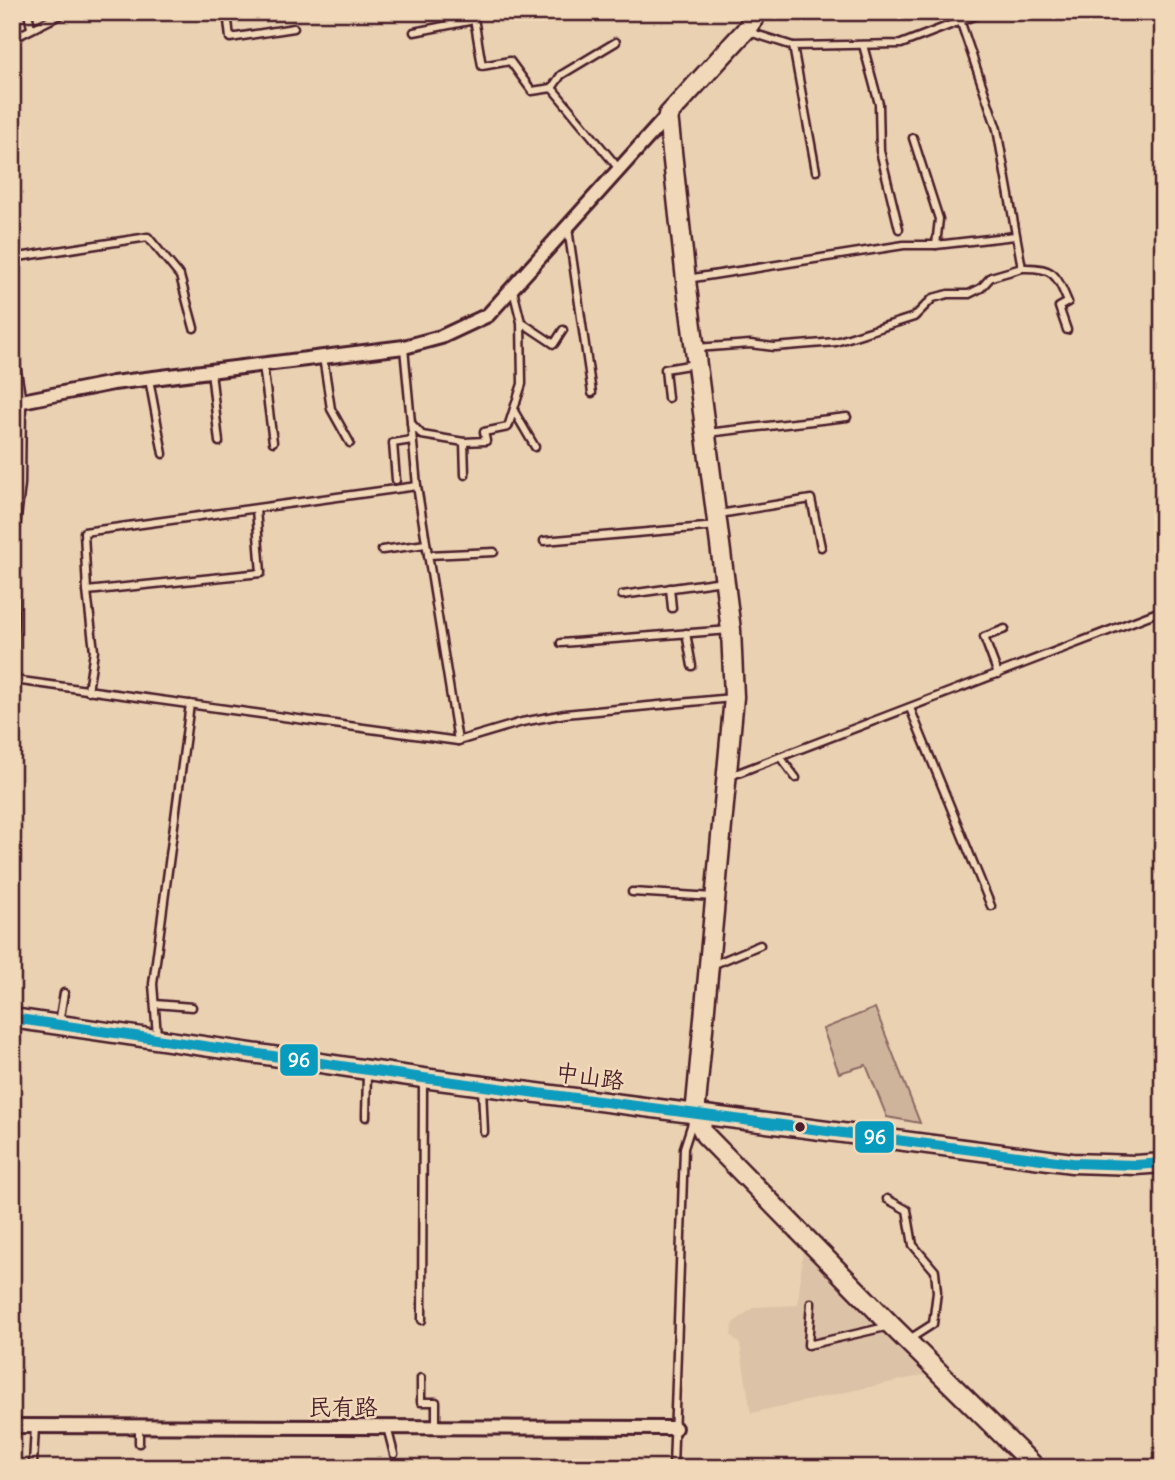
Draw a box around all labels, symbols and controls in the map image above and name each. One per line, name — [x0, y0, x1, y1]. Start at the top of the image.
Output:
line badge: 96 — [279, 1043, 319, 1077]
text: 96 — [288, 1048, 310, 1072]
street label: 中山路 — [554, 1057, 626, 1095]
unlabelled marker — [793, 1120, 807, 1134]
line badge: 96 — [854, 1120, 895, 1154]
text: 96 — [864, 1125, 886, 1149]
street label: 民有路 — [309, 1392, 378, 1421]

